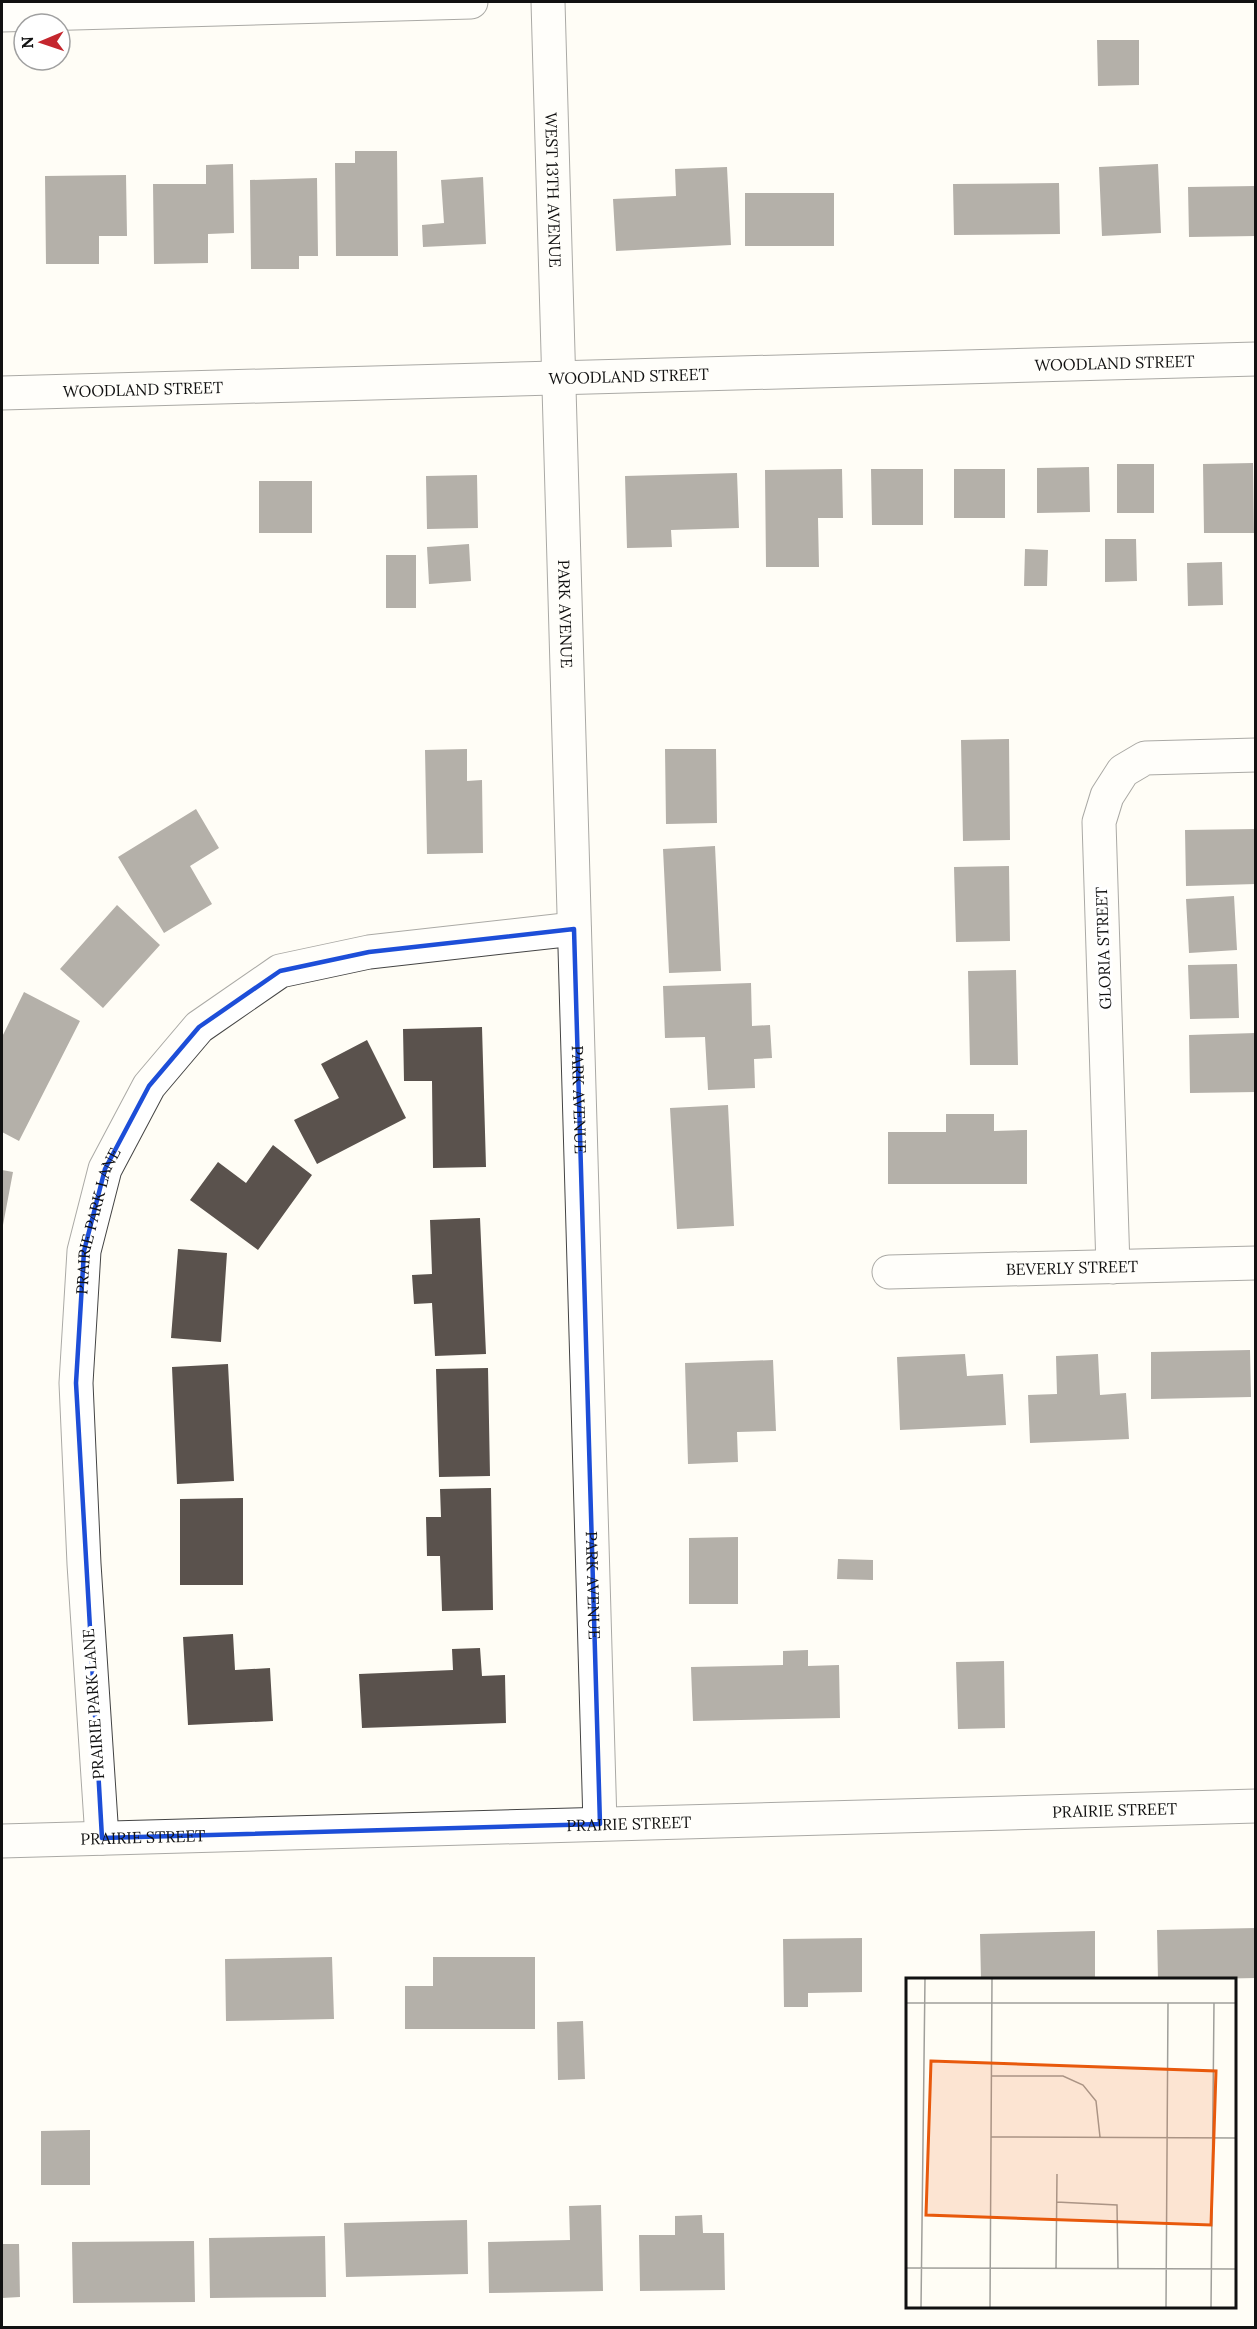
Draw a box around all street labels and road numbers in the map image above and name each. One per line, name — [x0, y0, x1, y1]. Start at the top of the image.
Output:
street label: WEST 13TH AVENUE — [541, 112, 566, 268]
street label: WOODLAND STREET — [1034, 351, 1195, 375]
street label: WOODLAND STREET — [548, 364, 709, 388]
street label: WOODLAND STREET — [63, 377, 223, 401]
street label: PARK AVENUE — [554, 559, 577, 668]
street label: GLORIA STREET — [1091, 886, 1115, 1010]
street label: PARK AVENUE — [568, 1045, 591, 1154]
street label: PRAIRIE PARK LANE — [71, 1144, 125, 1295]
street label: BEVERLY STREET — [1006, 1256, 1138, 1279]
street label: PARK AVENUE — [582, 1531, 605, 1640]
street label: PRAIRIE PARK LANE — [78, 1628, 108, 1780]
street label: PRAIRIE STREET — [1052, 1798, 1177, 1822]
street label: PRAIRIE STREET — [566, 1812, 692, 1835]
street label: PRAIRIE STREET — [80, 1825, 206, 1849]

